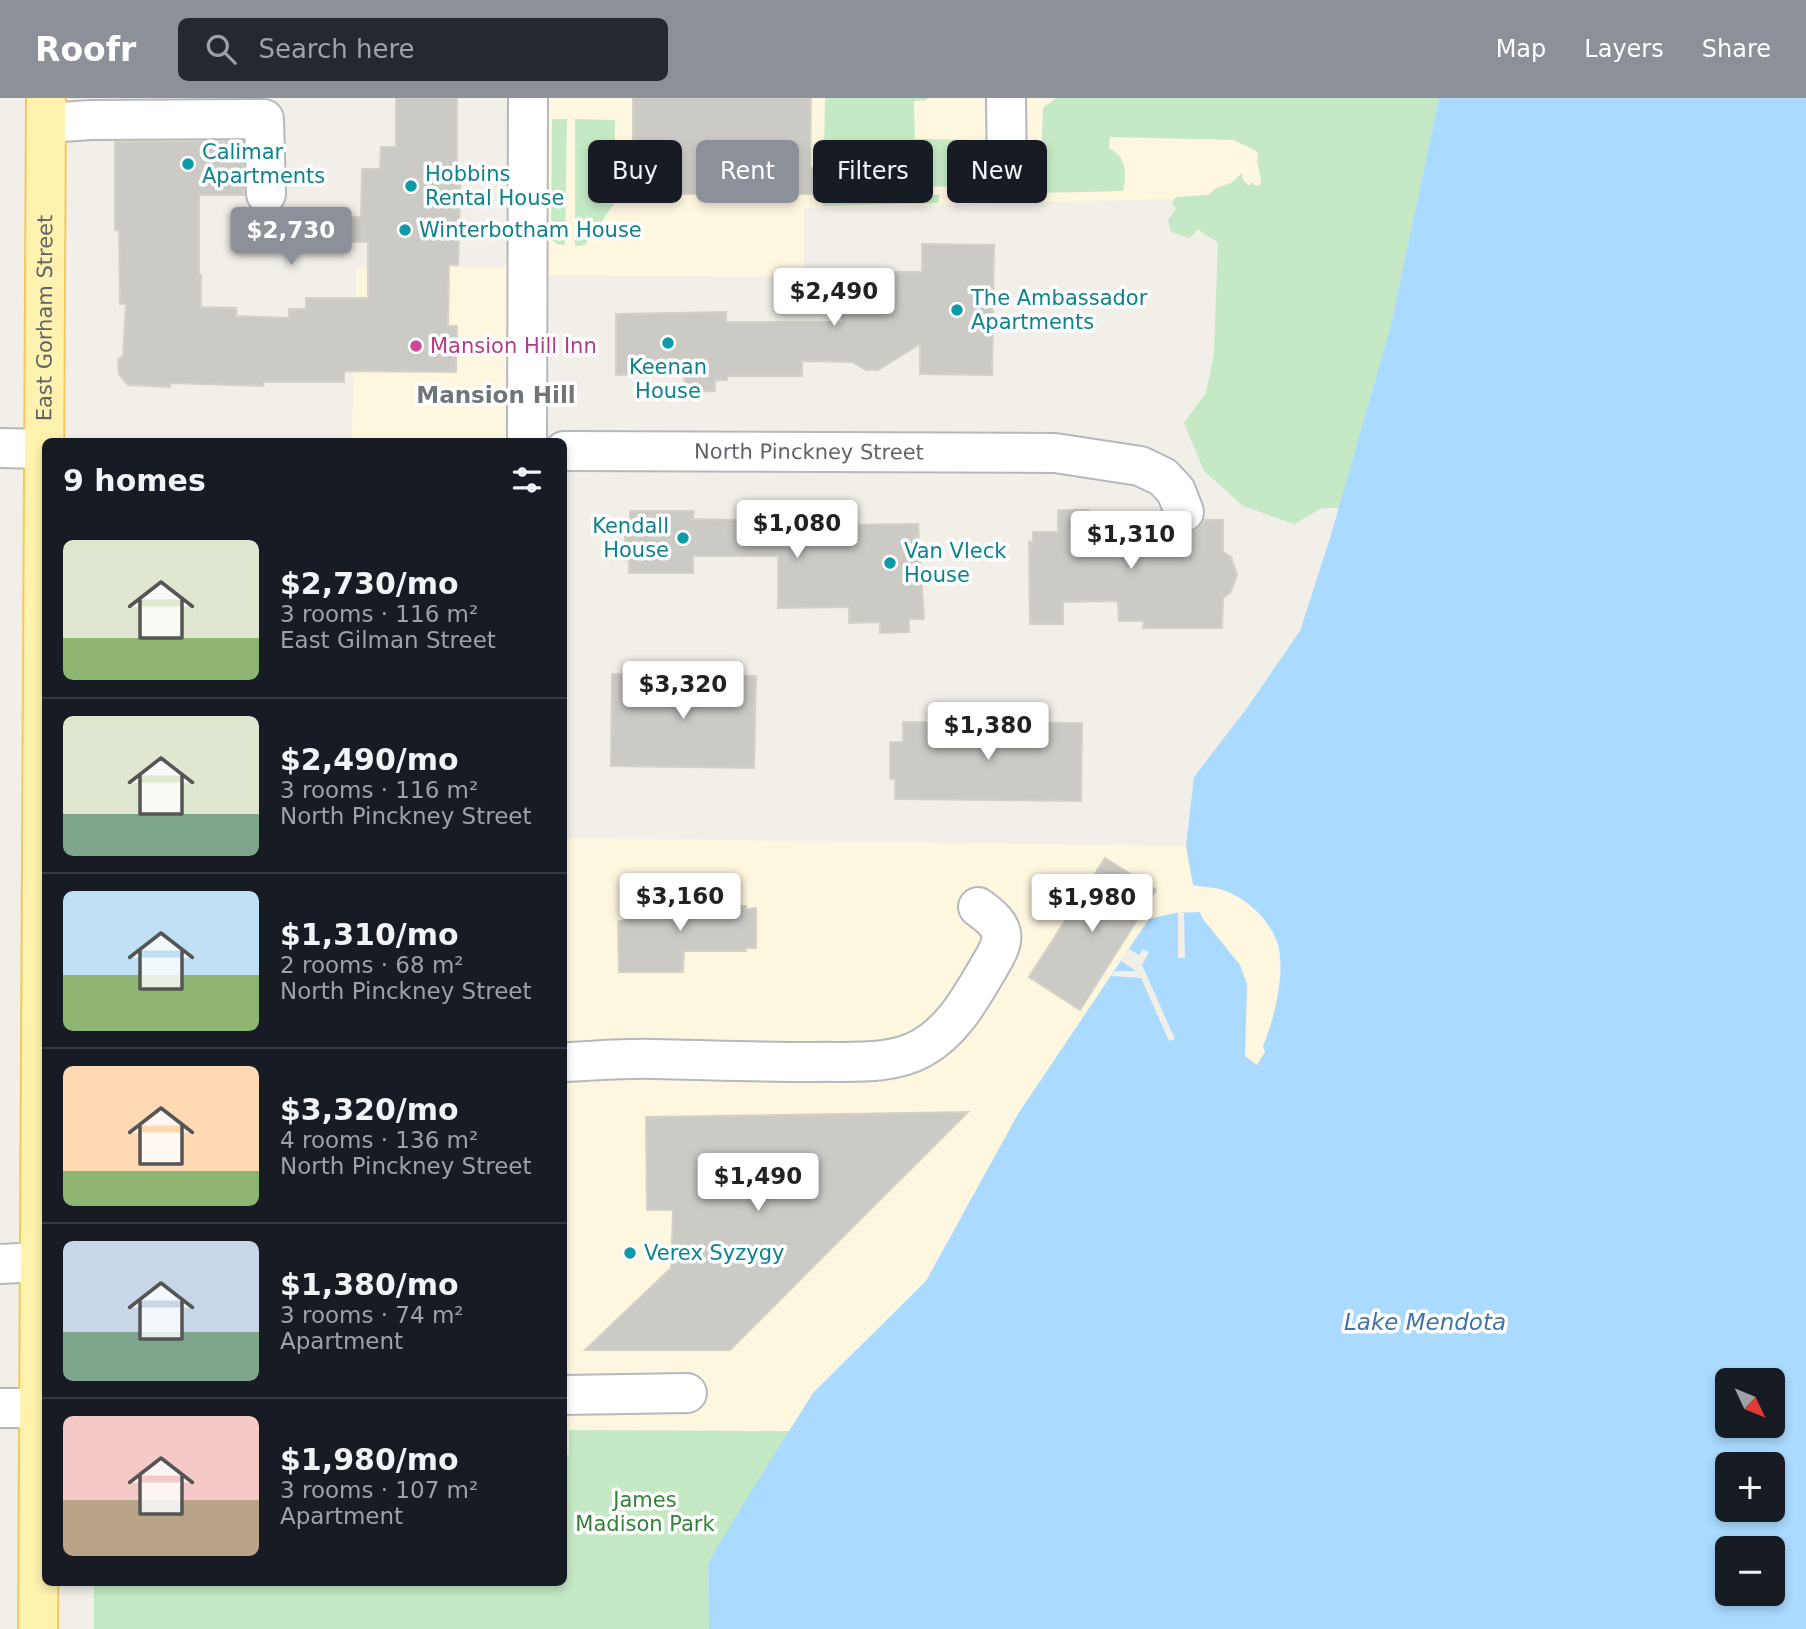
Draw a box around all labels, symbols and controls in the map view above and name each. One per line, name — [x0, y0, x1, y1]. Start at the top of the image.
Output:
search box — [178, 18, 668, 81]
text: Roofr — [35, 30, 136, 69]
icon: search — [202, 30, 240, 68]
text: Search here — [258, 34, 415, 64]
text: Map — [1496, 35, 1546, 63]
text: Layers — [1584, 35, 1664, 63]
text: Share — [1702, 35, 1771, 63]
place label: Calimar Apartments — [202, 140, 325, 188]
chip: Buy — [588, 140, 682, 203]
chip: Rent — [696, 140, 799, 203]
chip: Filters — [813, 140, 933, 203]
chip: New — [947, 140, 1047, 203]
marker: Calimar Apartments — [180, 156, 196, 172]
place label: Hobbins Rental House — [425, 162, 564, 210]
marker: Hobbins Rental House — [403, 178, 419, 194]
pin: $2,730 — [234, 208, 348, 267]
street label: East Gorham Street — [32, 215, 57, 421]
text: $2,730 — [247, 217, 335, 243]
place label: Winterbotham House — [419, 218, 642, 242]
marker: Winterbotham House — [397, 222, 413, 238]
pin: $2,490 — [777, 268, 891, 328]
text: $2,490 — [790, 278, 878, 304]
place label: The Ambassador Apartments — [970, 286, 1148, 334]
marker: The Ambassador Apartments — [949, 302, 965, 318]
place label: Mansion Hill Inn — [430, 334, 597, 358]
marker: Keenan House — [660, 335, 676, 351]
marker: Mansion Hill Inn — [408, 338, 424, 354]
place label: Keenan House — [629, 355, 707, 403]
district label: Mansion Hill — [416, 382, 576, 408]
street label: North Pinckney Street — [694, 440, 924, 464]
icon: filters — [508, 461, 546, 499]
text: 9 homes — [63, 463, 206, 498]
pin: $1,080 — [740, 500, 854, 560]
text: $1,080 — [753, 510, 841, 536]
pin: $1,310 — [1074, 512, 1188, 571]
place label: Kendall House — [592, 514, 669, 562]
text: $1,310 — [1087, 521, 1175, 547]
marker: Kendall House — [675, 530, 691, 546]
place label: Van Vleck House — [904, 539, 1007, 587]
marker: Van Vleck House — [882, 555, 898, 571]
text: $2,730/mo — [280, 566, 459, 601]
icon: home — [119, 568, 203, 652]
text: 3 rooms · 116 m² — [280, 601, 478, 627]
text: East Gilman Street — [280, 627, 496, 653]
pin: $3,320 — [626, 662, 740, 721]
text: $3,320 — [639, 671, 727, 697]
pin: $1,380 — [931, 702, 1045, 762]
text: $1,380 — [944, 712, 1032, 738]
text: $2,490/mo — [280, 742, 459, 777]
icon: home — [119, 744, 203, 828]
text: 3 rooms · 116 m² — [280, 777, 478, 803]
text: North Pinckney Street — [280, 803, 531, 829]
pin: $3,160 — [623, 874, 737, 933]
pin: $1,980 — [1035, 874, 1149, 934]
text: $3,160 — [636, 883, 724, 909]
text: $1,980 — [1048, 884, 1136, 910]
text: $1,310/mo — [280, 917, 459, 952]
icon: home — [119, 919, 203, 1003]
text: 2 rooms · 68 m² — [280, 952, 464, 978]
text: North Pinckney Street — [280, 978, 531, 1004]
text: $3,320/mo — [280, 1092, 459, 1127]
icon: home — [119, 1094, 203, 1178]
text: 4 rooms · 136 m² — [280, 1127, 478, 1153]
text: North Pinckney Street — [280, 1153, 531, 1179]
pin: $1,490 — [701, 1154, 815, 1213]
text: $1,490 — [714, 1163, 802, 1189]
place label: Verex Syzygy — [644, 1241, 784, 1265]
marker: Verex Syzygy — [622, 1245, 638, 1261]
text: $1,380/mo — [280, 1267, 459, 1302]
icon: home — [119, 1269, 203, 1353]
text: 3 rooms · 74 m² — [280, 1302, 464, 1328]
water label: Lake Mendota — [1344, 1309, 1506, 1335]
text: Apartment — [280, 1328, 403, 1354]
north arrow — [1715, 1368, 1785, 1438]
map controls — [1715, 1368, 1785, 1606]
text: $1,980/mo — [280, 1442, 459, 1477]
icon: home — [119, 1444, 203, 1528]
button: + — [1715, 1452, 1785, 1522]
text: 3 rooms · 107 m² — [280, 1477, 478, 1503]
park label: James Madison Park — [575, 1488, 715, 1536]
text: Apartment — [280, 1503, 403, 1529]
button: − — [1715, 1536, 1785, 1606]

